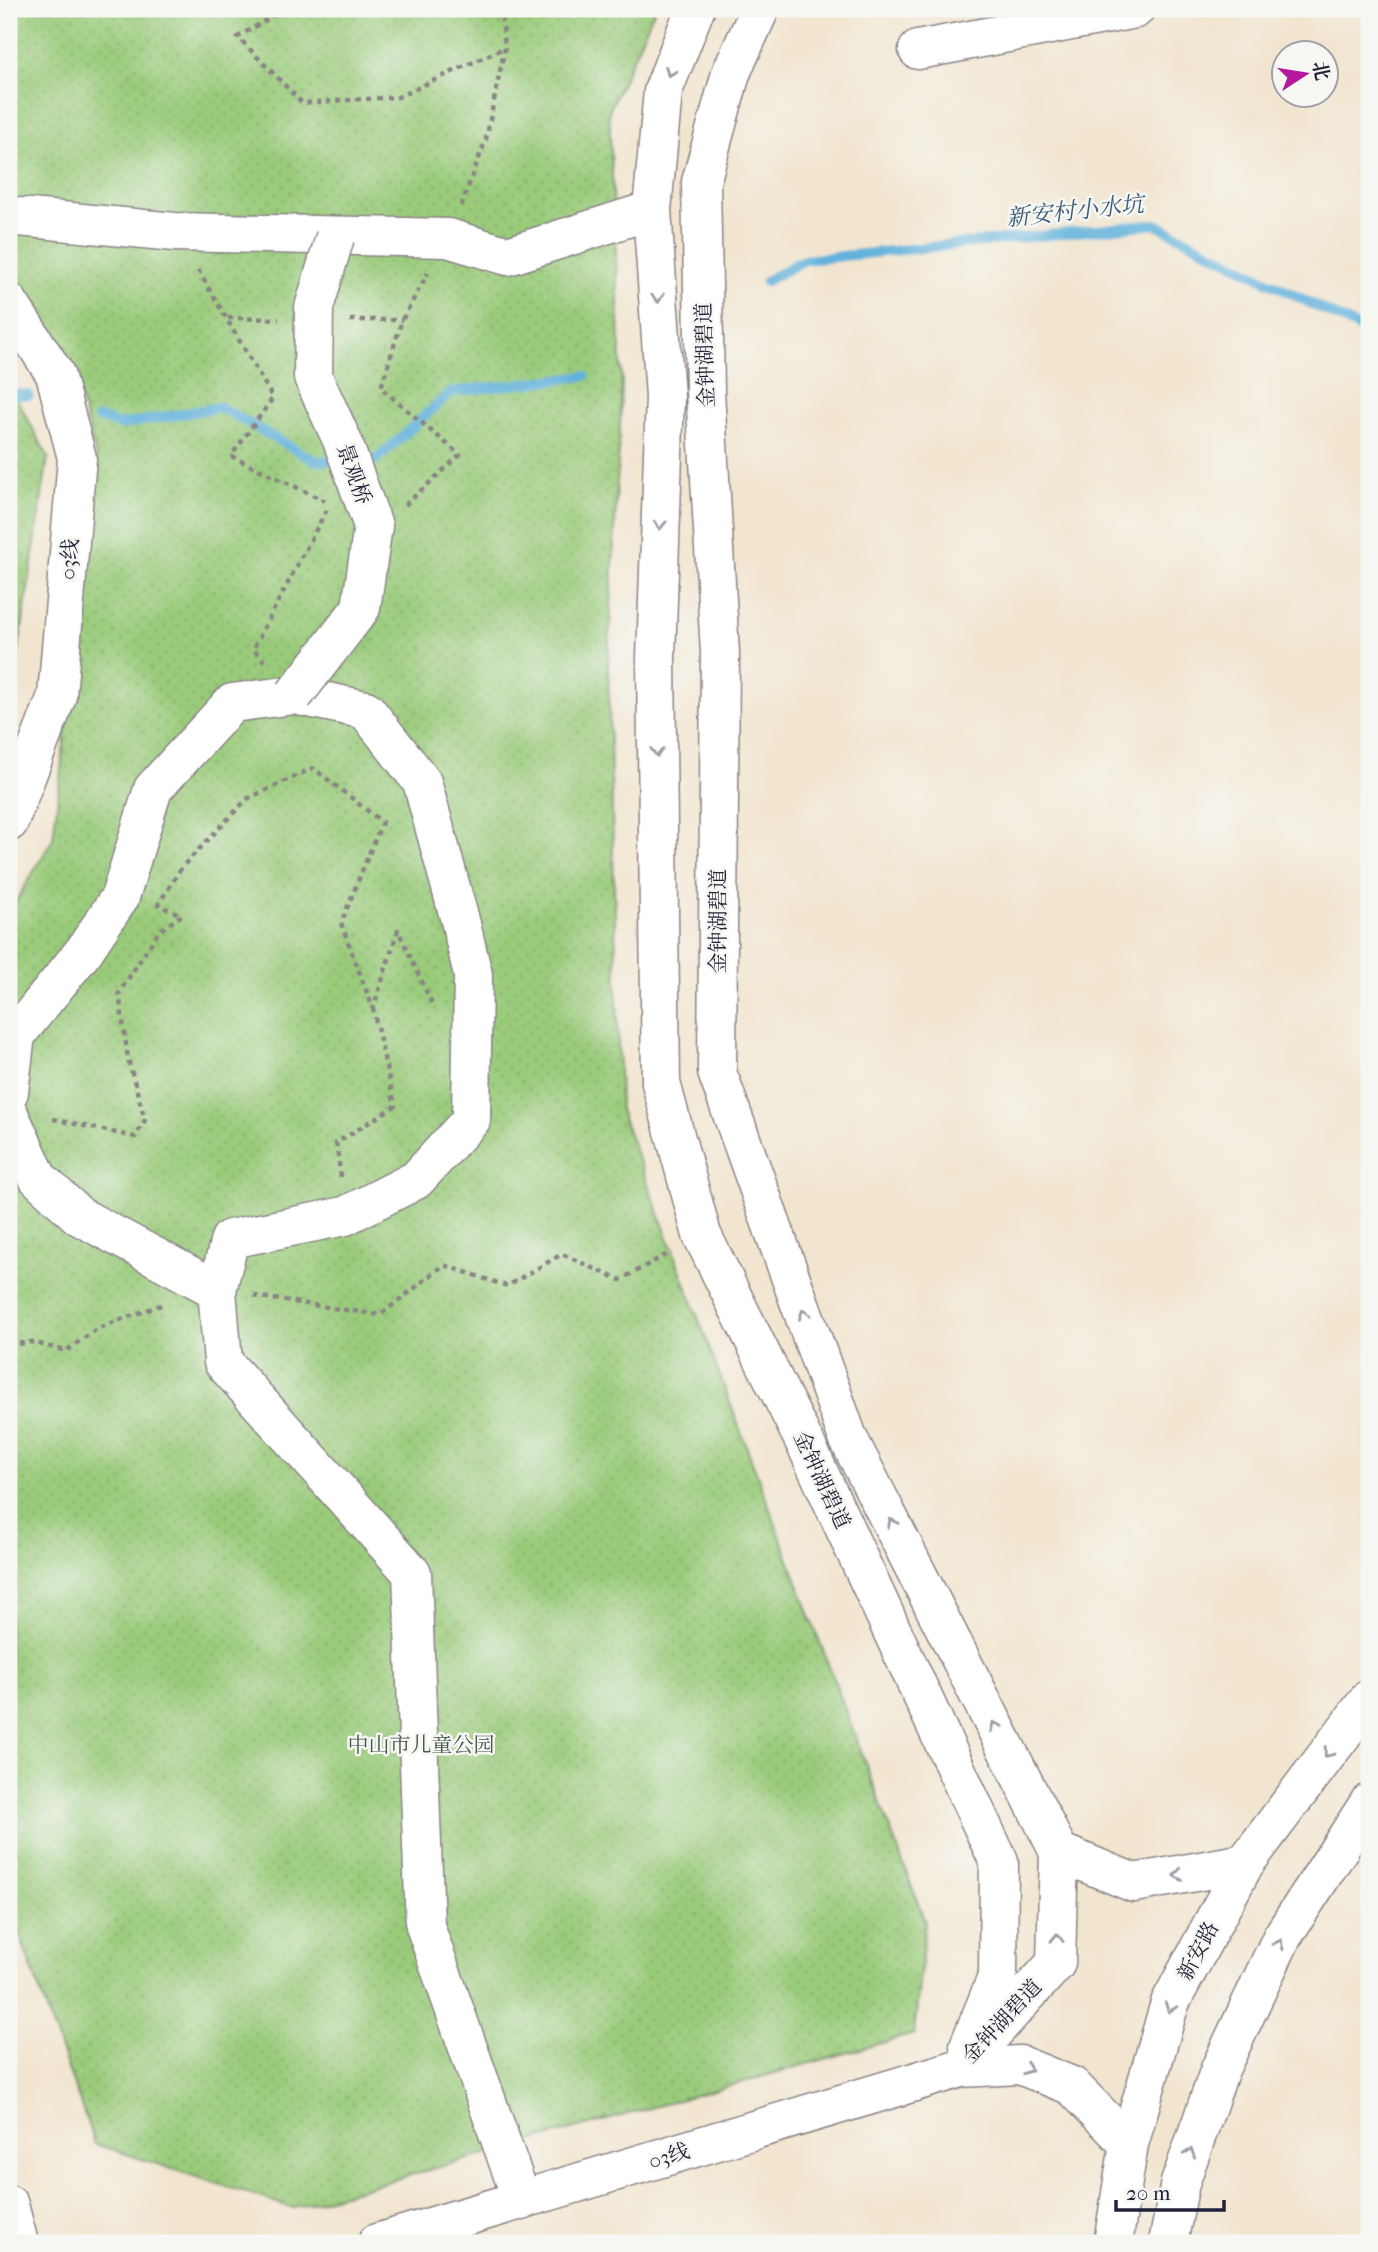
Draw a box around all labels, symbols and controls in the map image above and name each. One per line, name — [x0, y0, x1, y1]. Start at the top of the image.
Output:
north arrow — [1270, 38, 1340, 108]
text: 北 — [1308, 59, 1333, 82]
one-way arrow — [665, 66, 679, 78]
water label: 新安村小水坑 — [1005, 190, 1148, 232]
one-way arrow — [650, 292, 665, 303]
street label: 金钟湖碧道 — [691, 302, 719, 408]
street label: 景观桥 — [332, 440, 376, 508]
one-way arrow — [653, 520, 668, 531]
street label: 03线 — [55, 537, 83, 581]
one-way arrow — [649, 748, 665, 758]
street label: 金钟湖碧道 — [706, 869, 730, 974]
one-way arrow — [798, 1309, 812, 1321]
street label: 金钟湖碧道 — [789, 1427, 855, 1533]
one-way arrow — [886, 1518, 900, 1531]
one-way arrow — [989, 1721, 1003, 1733]
park label: 中山市儿童公园 — [348, 1733, 495, 1757]
one-way arrow — [1324, 1745, 1336, 1758]
one-way arrow — [1172, 1867, 1184, 1882]
street label: 新安路 — [1173, 1918, 1223, 1984]
one-way arrow — [1049, 1933, 1064, 1944]
one-way arrow — [1270, 1939, 1284, 1951]
street label: 金钟湖碧道 — [957, 1974, 1047, 2068]
one-way arrow — [1164, 2001, 1178, 2013]
one-way arrow — [1021, 2061, 1033, 2075]
street label: 03线 — [646, 2139, 692, 2173]
one-way arrow — [1182, 2148, 1196, 2160]
scale bar — [1116, 2168, 1224, 2212]
text: 20 m — [1126, 2181, 1171, 2205]

